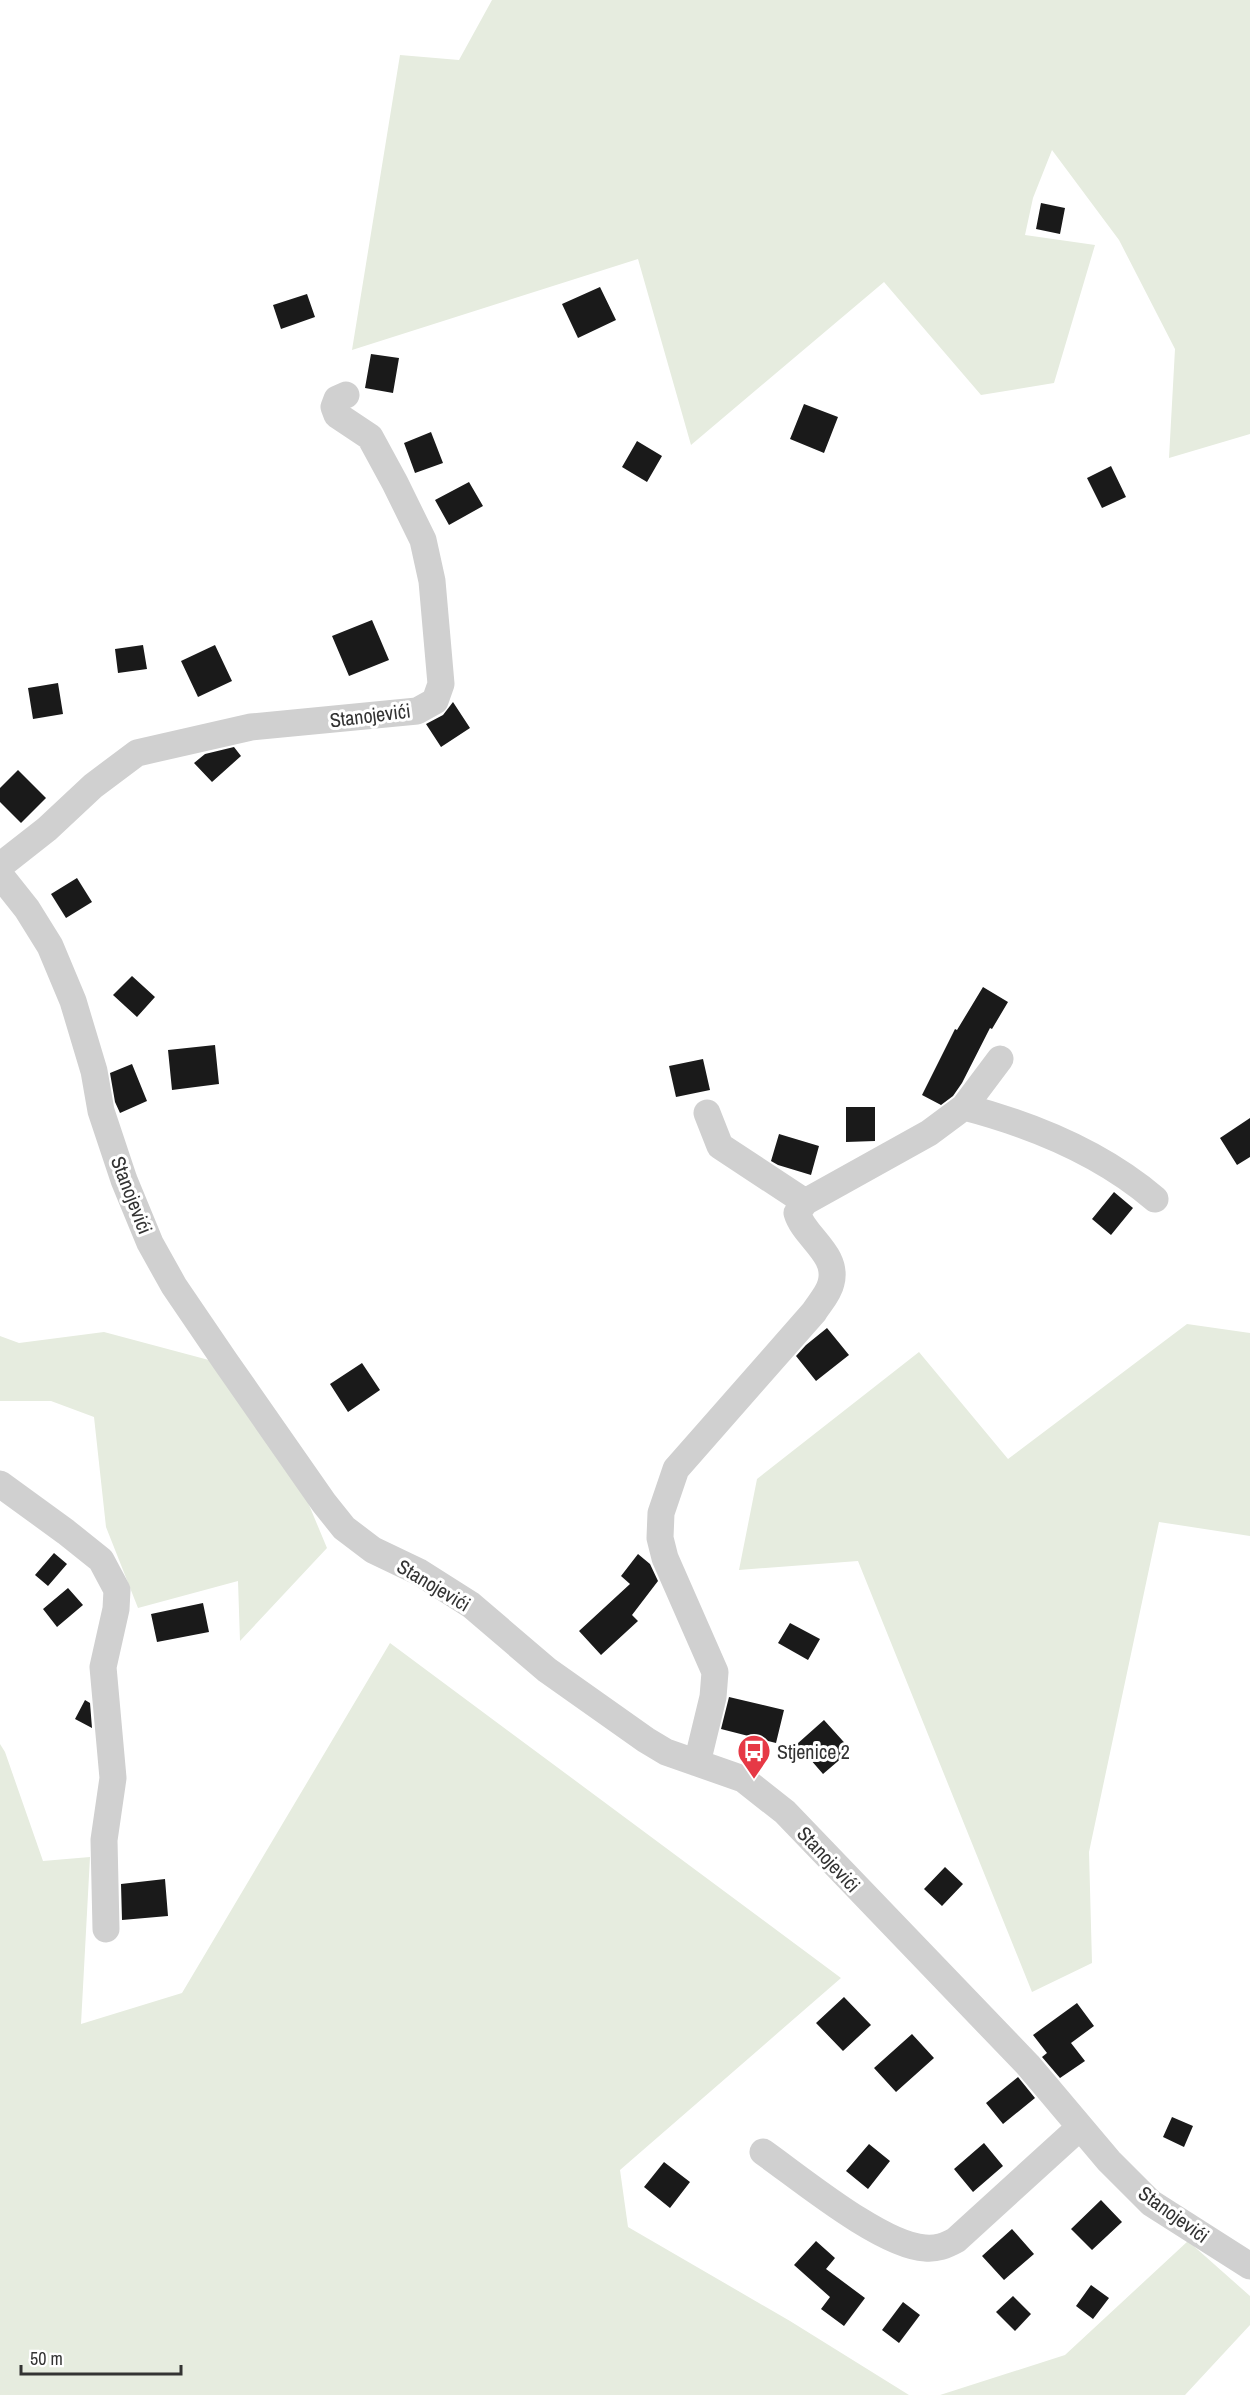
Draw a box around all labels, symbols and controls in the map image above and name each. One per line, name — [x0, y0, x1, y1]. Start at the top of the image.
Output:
street label: Stanojevići — [328, 697, 412, 733]
street label: Stanojevići — [105, 1152, 159, 1238]
street label: Stanojevići — [392, 1553, 476, 1617]
bus stop icon: Stjenice 2 — [736, 1733, 772, 1780]
place label: Stjenice 2 — [777, 1738, 850, 1765]
street label: Stanojevići — [791, 1820, 867, 1898]
street label: Stanojevići — [1133, 2179, 1215, 2249]
scale bar — [21, 2338, 182, 2376]
text: 50 m — [30, 2346, 63, 2371]

